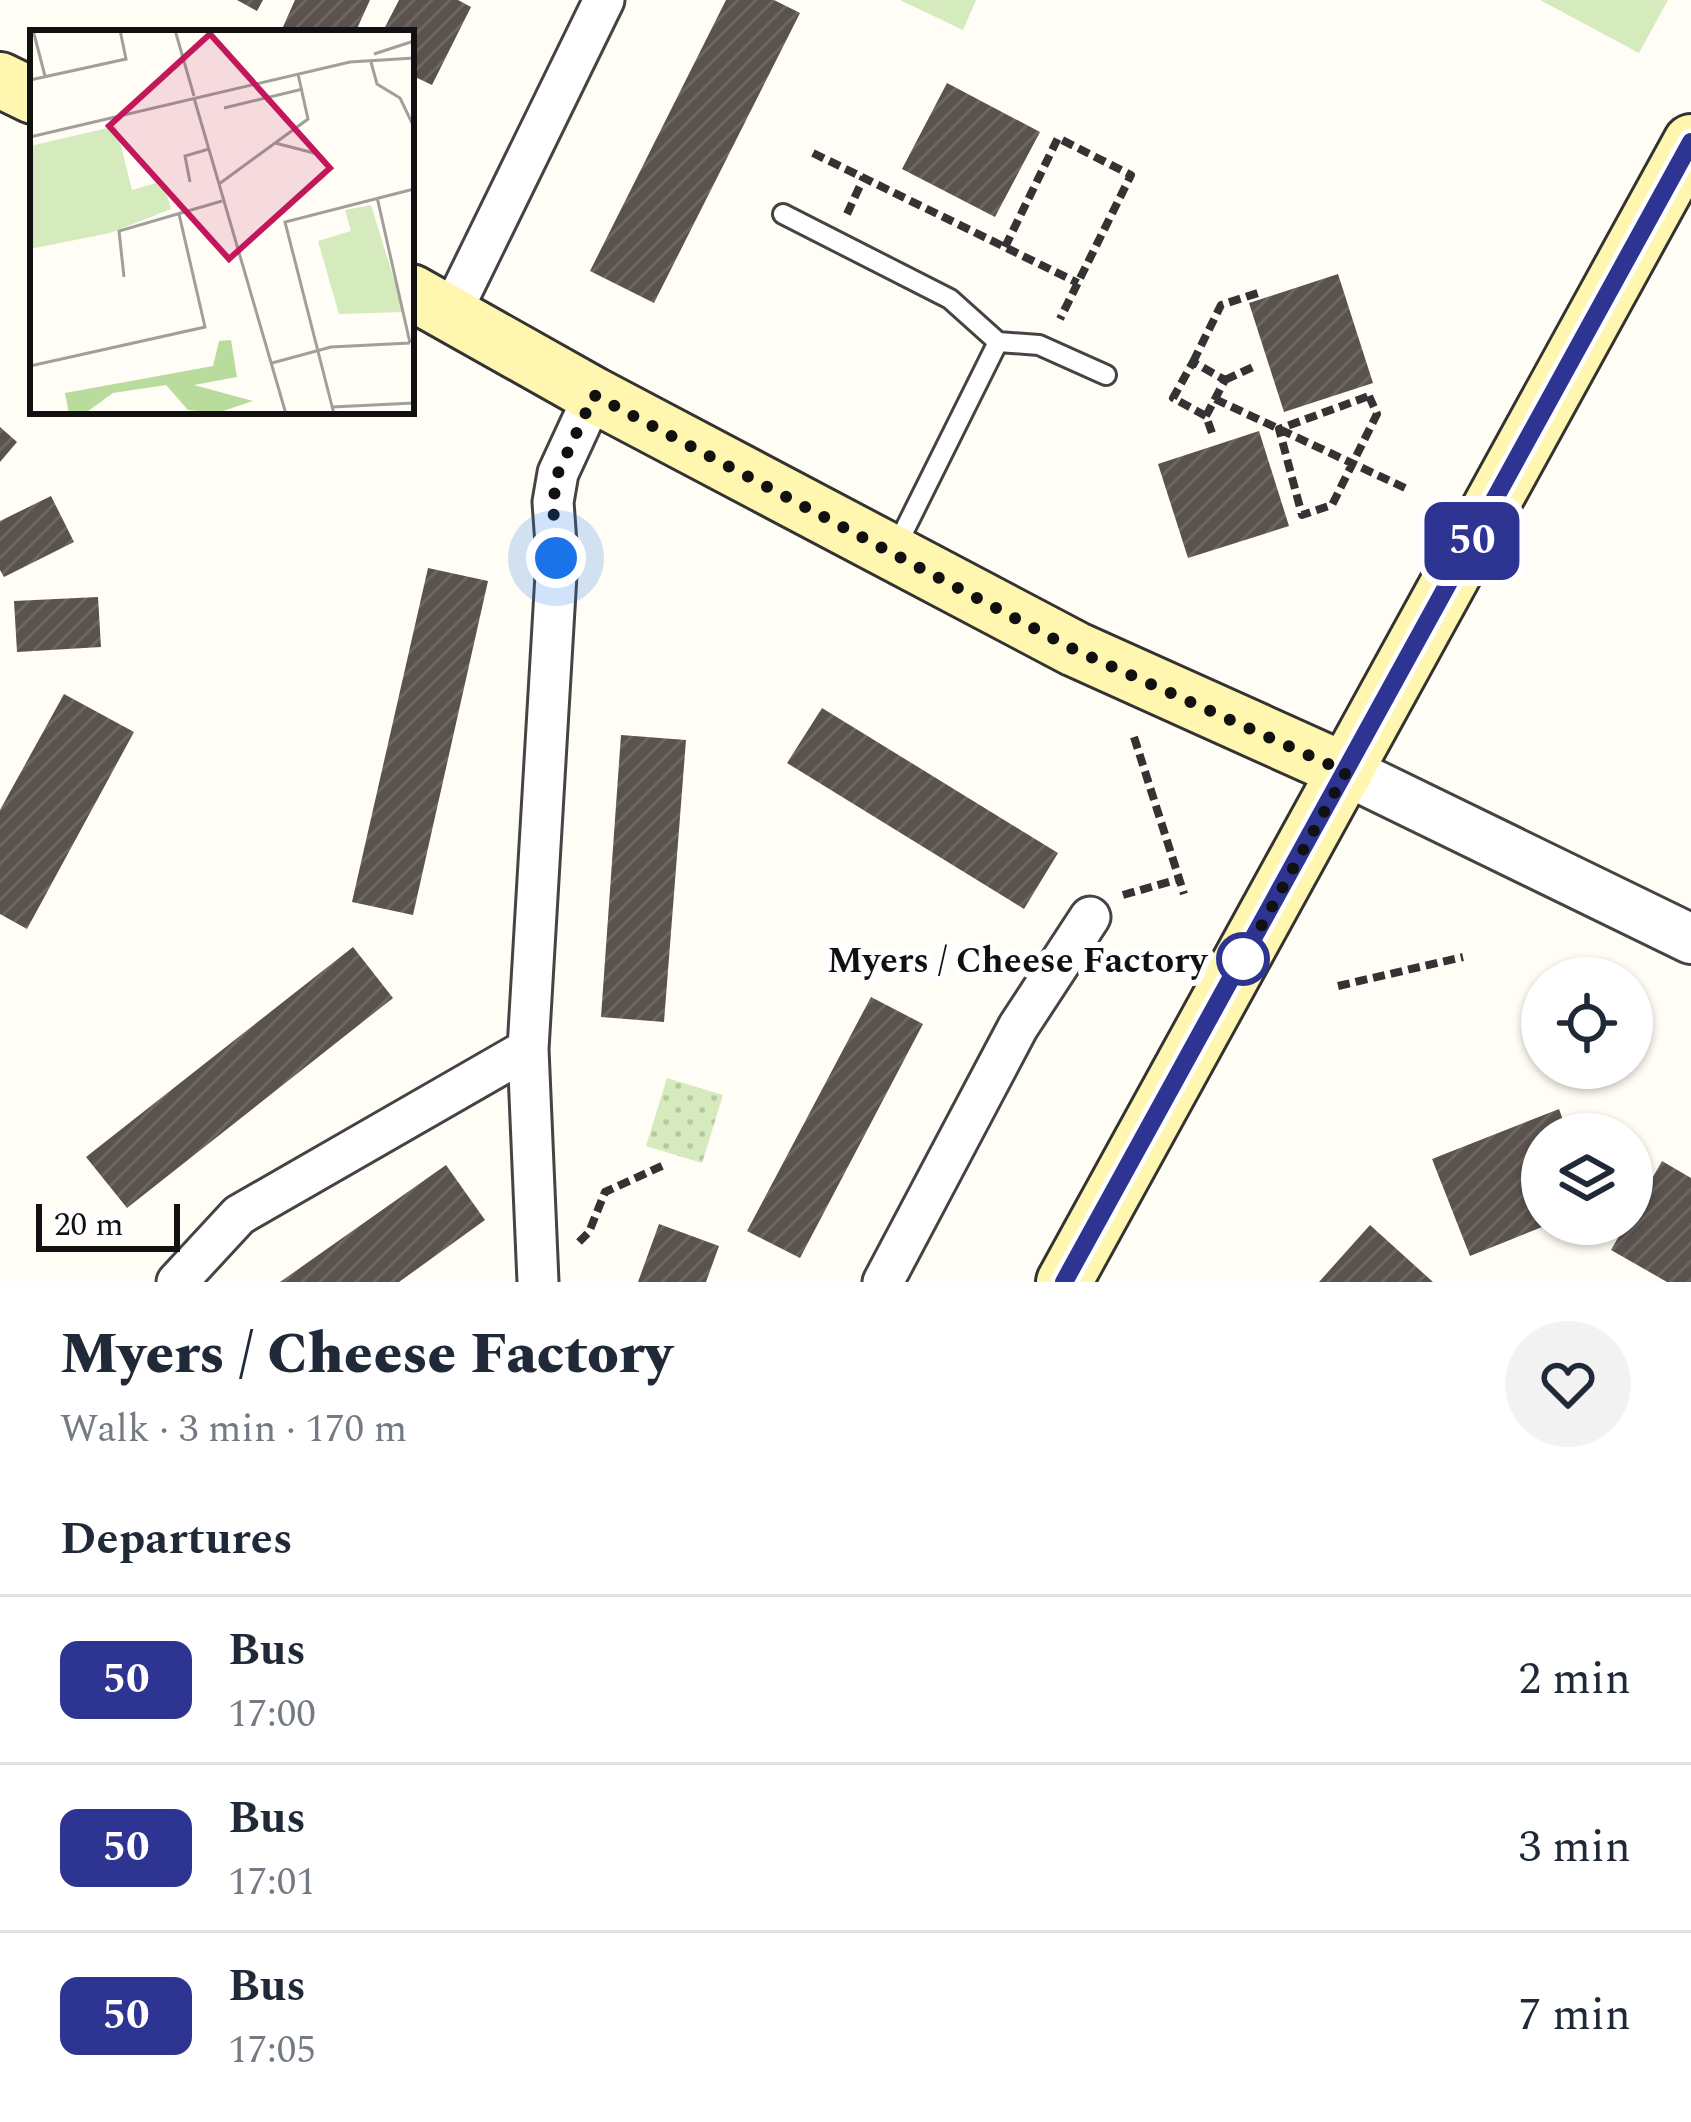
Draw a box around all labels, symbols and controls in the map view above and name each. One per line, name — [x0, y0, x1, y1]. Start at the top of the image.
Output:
inset map — [30, 30, 414, 414]
line badge: 50 — [1418, 502, 1526, 580]
text: 50 — [1448, 509, 1496, 572]
your location — [526, 528, 586, 588]
place label: Myers / Cheese Factory — [827, 934, 1209, 989]
marker: Myers / Cheese Factory — [1218, 934, 1268, 984]
map controls — [1521, 957, 1653, 1245]
button: locate — [1521, 957, 1653, 1089]
button: layers — [1521, 1113, 1653, 1245]
scale bar — [36, 1198, 180, 1251]
text: 20 m — [54, 1200, 124, 1250]
text: Myers / Cheese Factory — [60, 1312, 672, 1398]
button: heart — [1505, 1321, 1631, 1447]
text: Walk · 3 min · 170 m — [60, 1400, 407, 1459]
text: Departures — [60, 1505, 293, 1574]
text: Bus — [228, 1616, 306, 1685]
text: 2 min — [1518, 1645, 1631, 1714]
text: 50 — [102, 1648, 150, 1711]
text: 17:00 — [228, 1685, 316, 1744]
text: Bus — [228, 1784, 306, 1853]
text: 3 min — [1518, 1813, 1631, 1882]
text: 50 — [102, 1816, 150, 1879]
text: 17:01 — [228, 1853, 316, 1912]
text: Bus — [228, 1952, 306, 2021]
text: 7 min — [1518, 1981, 1631, 2050]
text: 50 — [102, 1984, 150, 2047]
text: 17:05 — [228, 2021, 316, 2080]

